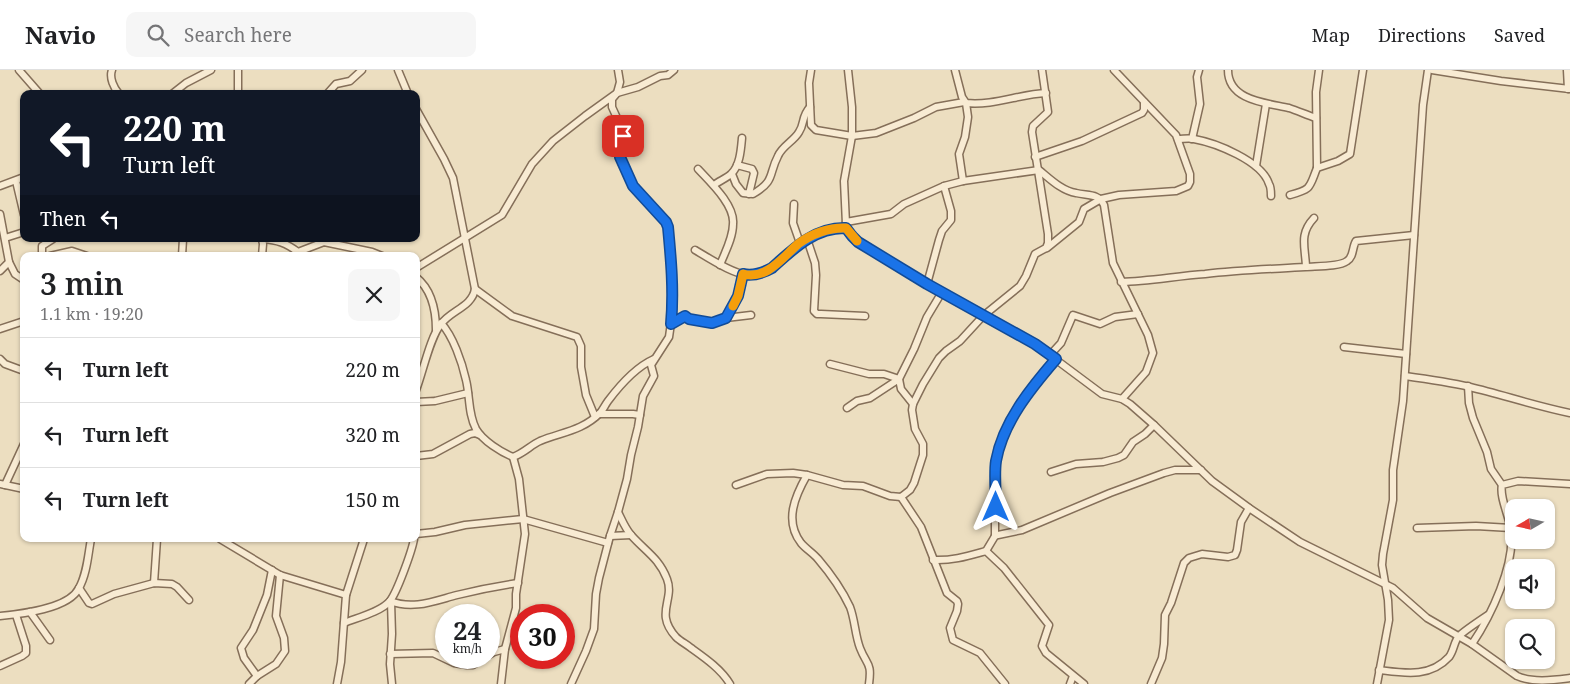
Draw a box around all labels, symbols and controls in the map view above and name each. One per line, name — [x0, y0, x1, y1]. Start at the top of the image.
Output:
search box — [126, 12, 476, 57]
text: Navio — [25, 18, 96, 51]
icon: search — [144, 21, 172, 49]
text: Search here — [184, 22, 292, 48]
text: Map — [1312, 23, 1350, 47]
text: Directions — [1378, 23, 1466, 47]
text: Saved — [1494, 23, 1545, 47]
text: 220 m — [123, 104, 226, 151]
icon: left — [40, 110, 105, 175]
pin — [602, 115, 644, 157]
icon: arrive — [609, 122, 637, 150]
text: Turn left — [123, 149, 215, 179]
icon: left — [96, 205, 124, 233]
text: Then — [40, 206, 86, 232]
text: 3 min — [40, 263, 124, 304]
button: close — [348, 269, 400, 321]
text: 1.1 km · 19:20 — [40, 303, 143, 325]
icon: left — [40, 356, 68, 384]
text: Turn left — [83, 357, 169, 383]
text: 220 m — [345, 357, 400, 383]
icon: left — [40, 421, 68, 449]
text: Turn left — [83, 422, 169, 448]
text: 320 m — [345, 422, 400, 448]
position arrow — [969, 480, 1021, 532]
icon: left — [40, 486, 68, 514]
text: Turn left — [83, 487, 169, 513]
text: 150 m — [345, 487, 400, 513]
north arrow — [1505, 499, 1555, 549]
map controls — [1505, 499, 1555, 669]
button: sound — [1505, 559, 1555, 609]
speed limit sign: 30 — [510, 604, 575, 669]
text: 24 — [453, 613, 482, 647]
button: search — [1505, 619, 1555, 669]
text: km/h — [453, 640, 482, 657]

